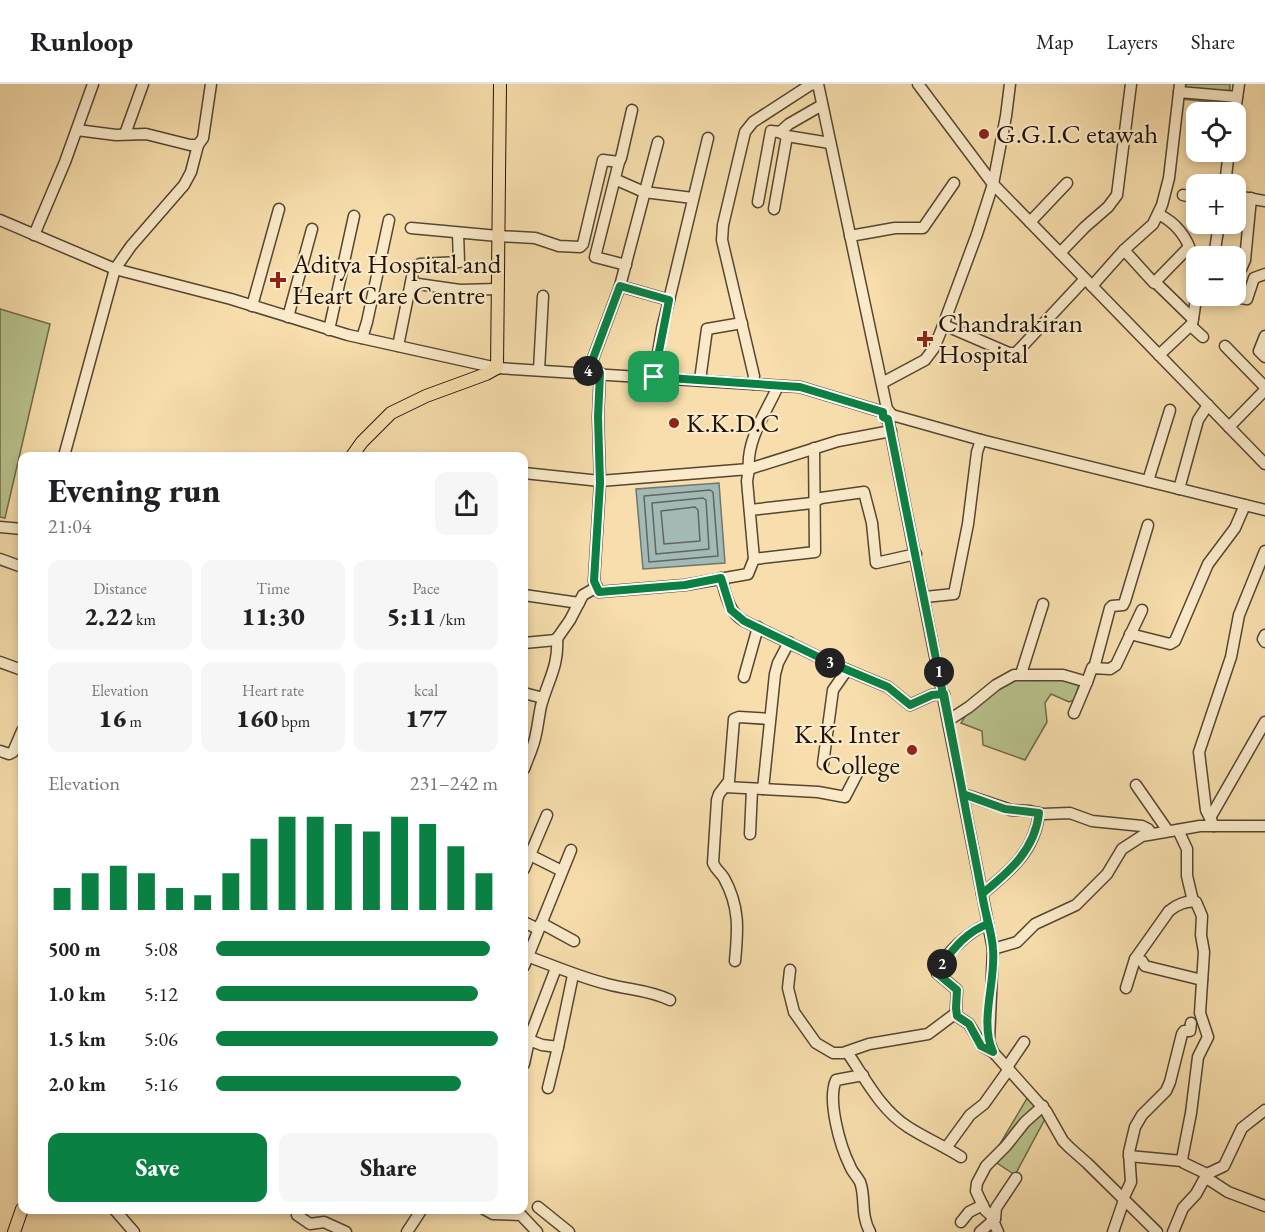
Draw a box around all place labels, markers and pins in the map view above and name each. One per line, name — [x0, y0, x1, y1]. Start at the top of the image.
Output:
place label: G.G.I.C etawah — [996, 116, 1158, 151]
marker: G.G.I.C etawah — [977, 127, 991, 141]
place label: Aditya Hospital and Heart Care Centre — [291, 246, 502, 312]
marker: Aditya Hospital and Heart Care Centre — [269, 271, 287, 289]
place label: Chandrakiran Hospital — [938, 305, 1083, 371]
marker: Chandrakiran Hospital — [916, 330, 934, 348]
pin — [628, 351, 679, 402]
pin: 4 — [573, 356, 603, 386]
place label: K.K.D.C — [686, 405, 779, 440]
marker: K.K.D.C — [667, 416, 681, 430]
pin: 3 — [815, 648, 845, 678]
pin: 1 — [924, 657, 954, 687]
place label: K.K. Inter College — [794, 716, 900, 782]
marker: K.K. Inter College — [905, 743, 919, 757]
pin: 2 — [927, 949, 957, 979]

